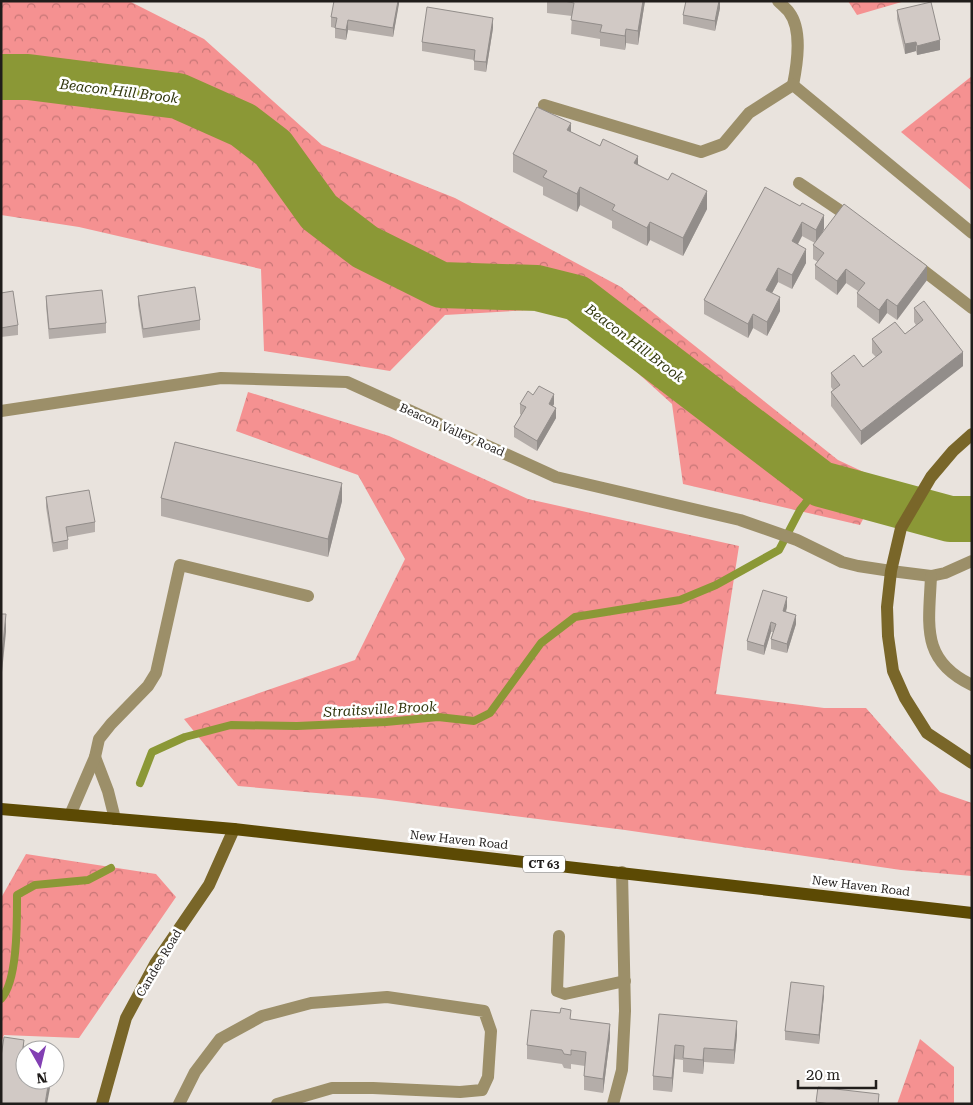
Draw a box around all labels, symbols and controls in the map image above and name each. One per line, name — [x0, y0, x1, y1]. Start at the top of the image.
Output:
water label: Beacon Hill Brook — [58, 76, 180, 106]
water label: Beacon Hill Brook — [582, 300, 688, 386]
street label: Beacon Valley Road — [397, 401, 507, 460]
water label: Straitsville Brook — [322, 698, 437, 720]
street label: New Haven Road — [409, 828, 509, 852]
road number: CT 63 — [523, 856, 565, 872]
street label: New Haven Road — [811, 873, 911, 899]
street label: Candee Road — [133, 926, 185, 999]
north arrow — [15, 1040, 65, 1090]
scale bar — [798, 1058, 876, 1090]
text: 20 m — [806, 1066, 841, 1084]
text: N — [35, 1069, 48, 1087]

